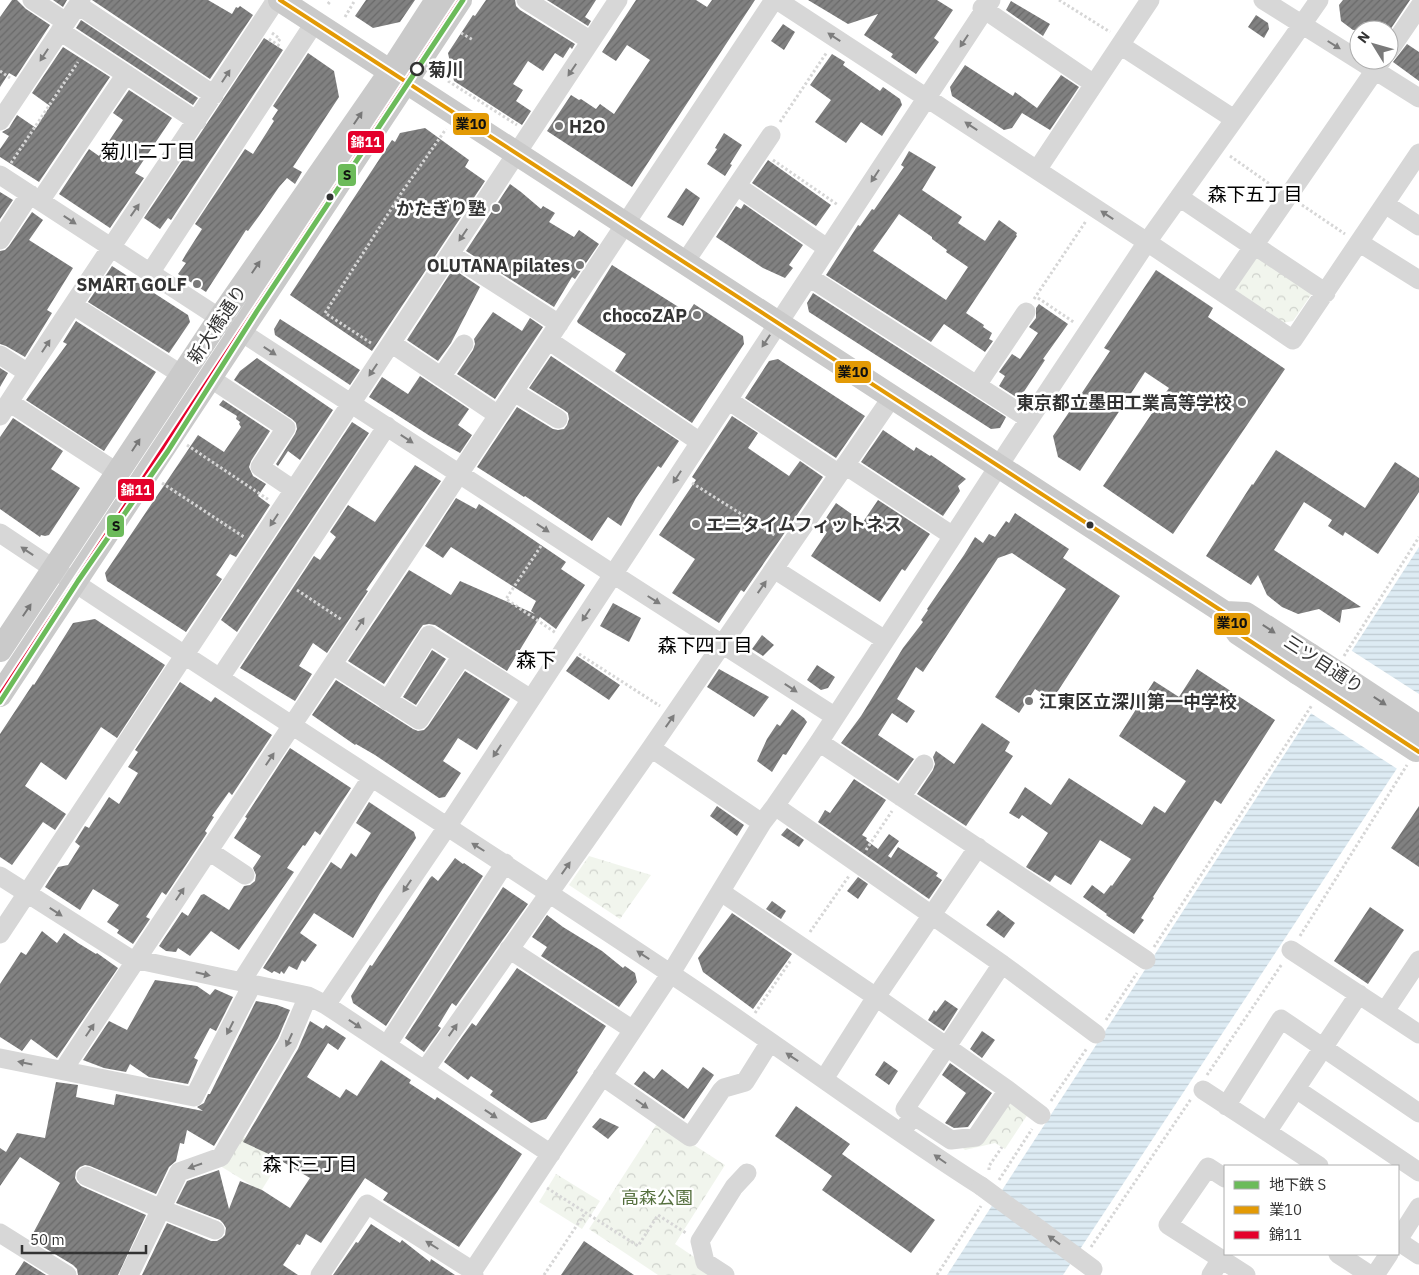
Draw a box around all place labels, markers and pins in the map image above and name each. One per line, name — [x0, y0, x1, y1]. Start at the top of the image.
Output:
place label: 菊川 — [428, 58, 464, 81]
marker: 菊川 — [410, 62, 424, 76]
place label: H2O — [569, 115, 606, 138]
marker: H2O — [553, 120, 565, 132]
unlabelled marker — [325, 192, 335, 202]
place label: かたぎり塾 — [396, 197, 486, 220]
marker: かたぎり塾 — [490, 202, 502, 214]
place label: OLUTANA pilates — [427, 254, 570, 277]
marker: OLUTANA pilates — [574, 259, 586, 271]
place label: SMART GOLF — [76, 273, 187, 296]
marker: SMART GOLF — [191, 278, 203, 290]
place label: chocoZAP — [602, 304, 687, 327]
marker: chocoZAP — [691, 309, 703, 321]
place label: 東京都立墨田工業高等学校 — [1016, 391, 1232, 414]
marker: 東京都立墨田工業高等学校 — [1236, 396, 1248, 408]
place label: エニタイムフィットネス — [706, 513, 902, 536]
marker: エニタイムフィットネス — [690, 518, 702, 530]
unlabelled marker — [1085, 520, 1095, 530]
place label: 江東区立深川第一中学校 — [1039, 690, 1237, 713]
marker: 江東区立深川第一中学校 — [1023, 695, 1035, 707]

